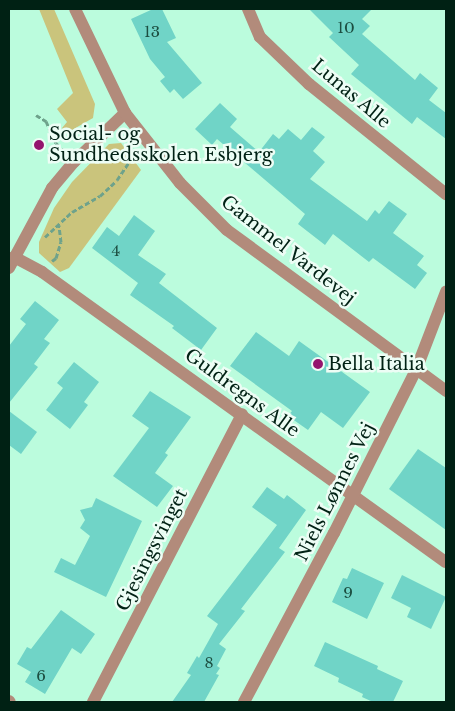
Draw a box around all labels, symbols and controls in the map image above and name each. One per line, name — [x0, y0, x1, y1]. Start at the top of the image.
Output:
house number: 10 — [337, 19, 355, 37]
house number: 13 — [144, 23, 160, 41]
street label: Lunas Alle — [307, 55, 395, 133]
place label: Social- og Sundhedsskolen Esbjerg — [49, 124, 273, 166]
marker: Social- og Sundhedsskolen Esbjerg — [33, 139, 45, 151]
street label: Gammel Vardevej — [216, 191, 360, 309]
house number: 4 — [112, 242, 120, 260]
street label: Guldregns Alle — [180, 344, 304, 442]
place label: Bella Italia — [328, 353, 425, 375]
marker: Bella Italia — [312, 358, 324, 370]
street label: Niels Lønnes Vej — [291, 419, 379, 565]
street label: Gjesingsvinget — [112, 485, 192, 615]
house number: 9 — [343, 584, 353, 602]
house number: 8 — [204, 654, 214, 672]
house number: 6 — [36, 667, 46, 685]

